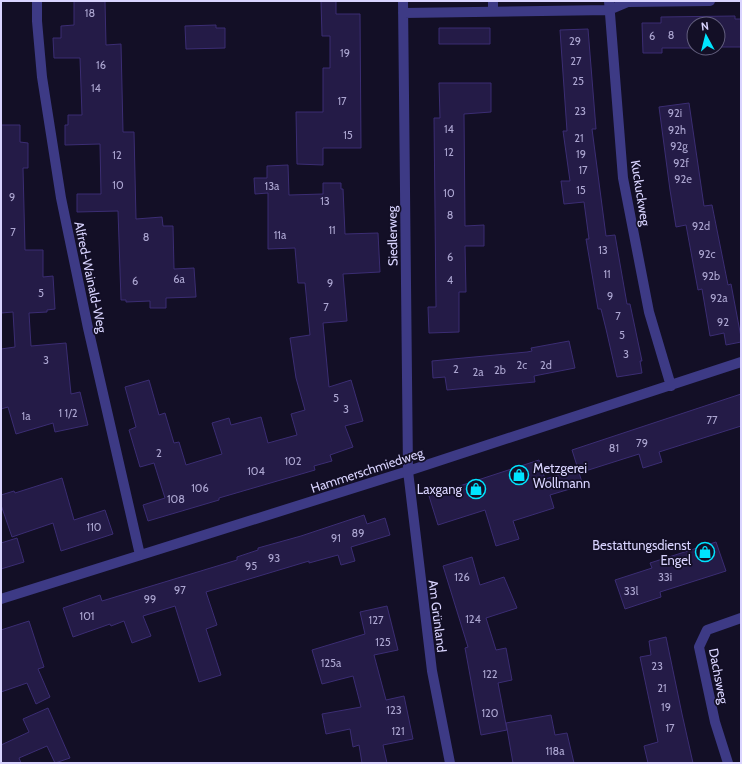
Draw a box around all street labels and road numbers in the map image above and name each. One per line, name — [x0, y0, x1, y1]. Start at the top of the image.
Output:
street label: Kuckuckweg — [628, 159, 654, 228]
street label: Siedlerweg — [383, 205, 401, 266]
street label: Alfred-Wainald-Weg — [71, 220, 111, 335]
street label: Hammerschmiedweg — [309, 444, 426, 496]
street label: Am Grünland — [426, 579, 450, 653]
street label: Dachsweg — [706, 647, 732, 706]

